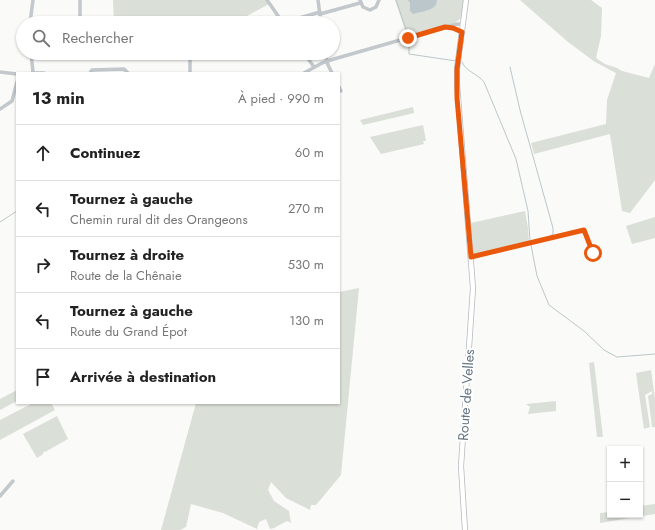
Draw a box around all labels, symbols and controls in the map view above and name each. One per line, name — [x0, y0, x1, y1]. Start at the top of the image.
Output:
search box — [16, 16, 340, 60]
icon: search — [30, 27, 52, 49]
text: Rechercher — [62, 27, 134, 49]
route end — [399, 29, 417, 47]
text: 13 min — [32, 86, 85, 110]
text: À pied · 990 m — [238, 89, 324, 108]
icon: ahead — [32, 142, 54, 164]
text: Continuez — [70, 142, 140, 164]
text: 60 m — [295, 143, 324, 162]
text: Tournez à gauche — [70, 188, 193, 210]
icon: left — [32, 198, 54, 220]
text: 270 m — [288, 199, 324, 218]
text: Chemin rural dit des Orangeons — [70, 210, 248, 229]
text: Tournez à droite — [70, 244, 184, 266]
route start — [584, 244, 602, 262]
icon: right — [32, 254, 54, 276]
text: 530 m — [288, 255, 324, 274]
text: Route de la Chênaie — [70, 266, 182, 285]
text: Tournez à gauche — [70, 300, 193, 322]
icon: left — [32, 310, 54, 332]
text: 130 m — [289, 311, 324, 330]
text: Route du Grand Épot — [70, 322, 187, 341]
street label: Route de Velles — [453, 348, 479, 441]
icon: arrive — [32, 366, 54, 388]
text: Arrivée à destination — [70, 366, 216, 388]
map controls — [607, 446, 643, 518]
button: + — [607, 446, 643, 482]
button: − — [607, 482, 643, 518]

